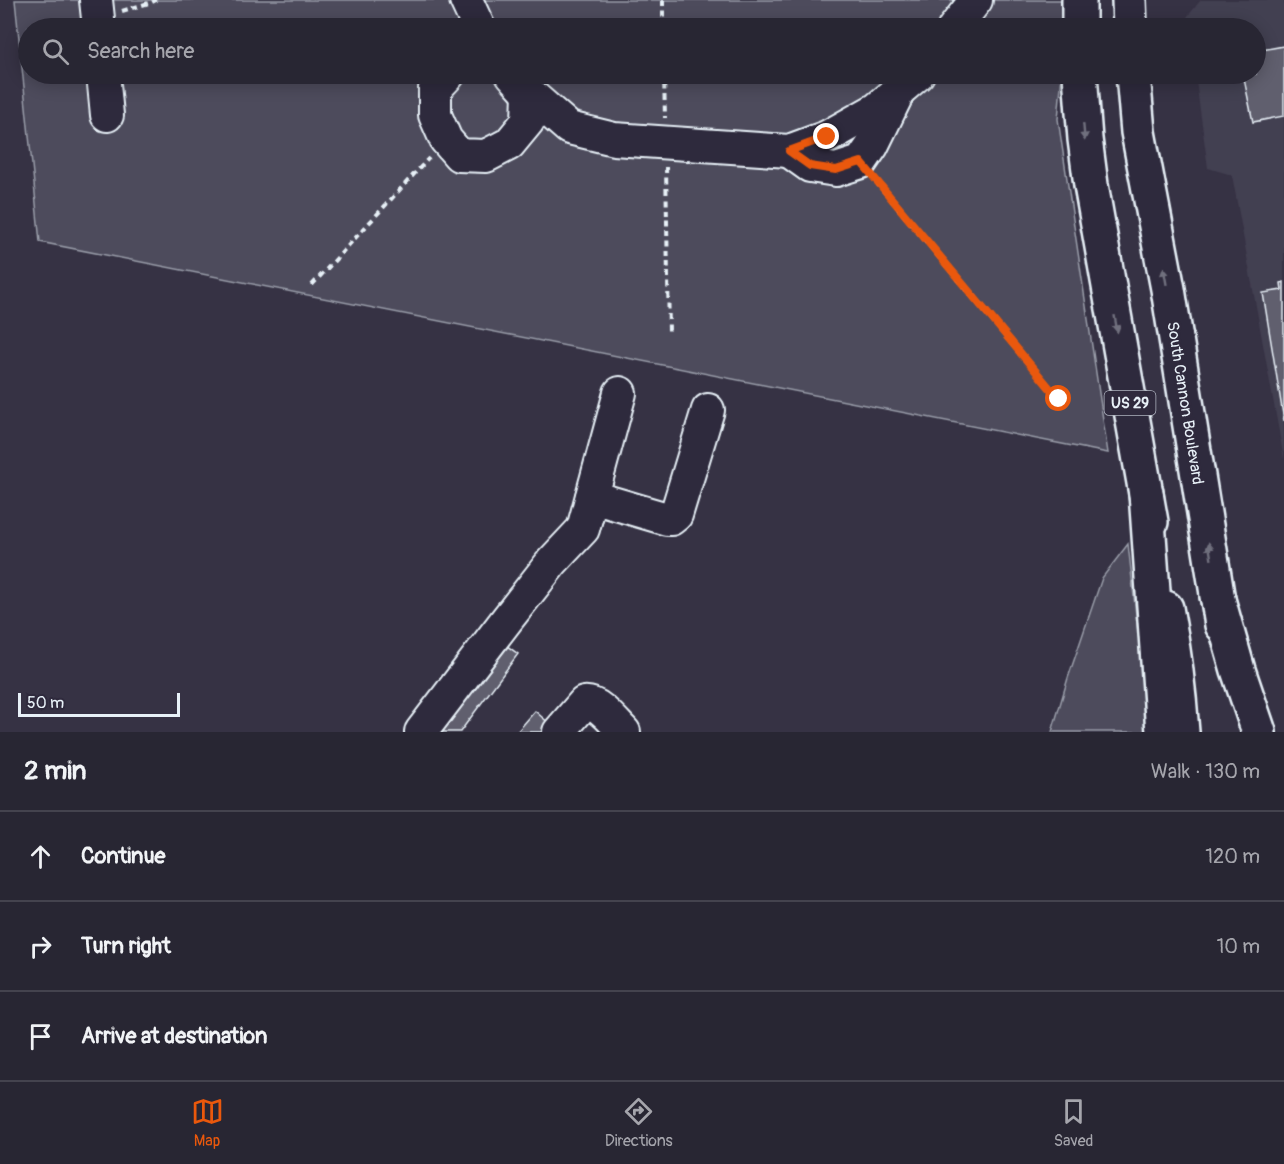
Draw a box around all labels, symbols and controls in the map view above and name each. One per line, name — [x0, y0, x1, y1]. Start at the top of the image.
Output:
search box — [18, 18, 1266, 84]
icon: search — [39, 35, 72, 68]
text: Search here — [87, 37, 194, 65]
one-way arrow — [1079, 122, 1089, 141]
route end — [813, 123, 839, 149]
one-way arrow — [1161, 266, 1170, 285]
one-way arrow — [1112, 315, 1121, 334]
street label: South Cannon Boulevard — [1162, 320, 1208, 486]
route start — [1045, 385, 1071, 411]
road number: US 29 — [1104, 391, 1156, 415]
one-way arrow — [1206, 542, 1215, 561]
scale bar — [18, 690, 180, 718]
text: 50 m — [27, 693, 64, 713]
text: 2 min — [24, 755, 86, 787]
text: Walk · 130 m — [1151, 759, 1260, 784]
icon: ahead — [24, 840, 57, 873]
text: Continue — [81, 842, 165, 870]
text: 120 m — [1205, 844, 1260, 869]
icon: right — [24, 930, 57, 963]
text: Turn right — [81, 932, 171, 960]
text: 10 m — [1216, 934, 1260, 959]
icon: arrive — [24, 1020, 57, 1053]
text: Arrive at destination — [81, 1022, 267, 1050]
tab: Map — [191, 1095, 224, 1151]
tab: Directions — [605, 1095, 673, 1151]
tab: Saved — [1054, 1095, 1093, 1151]

